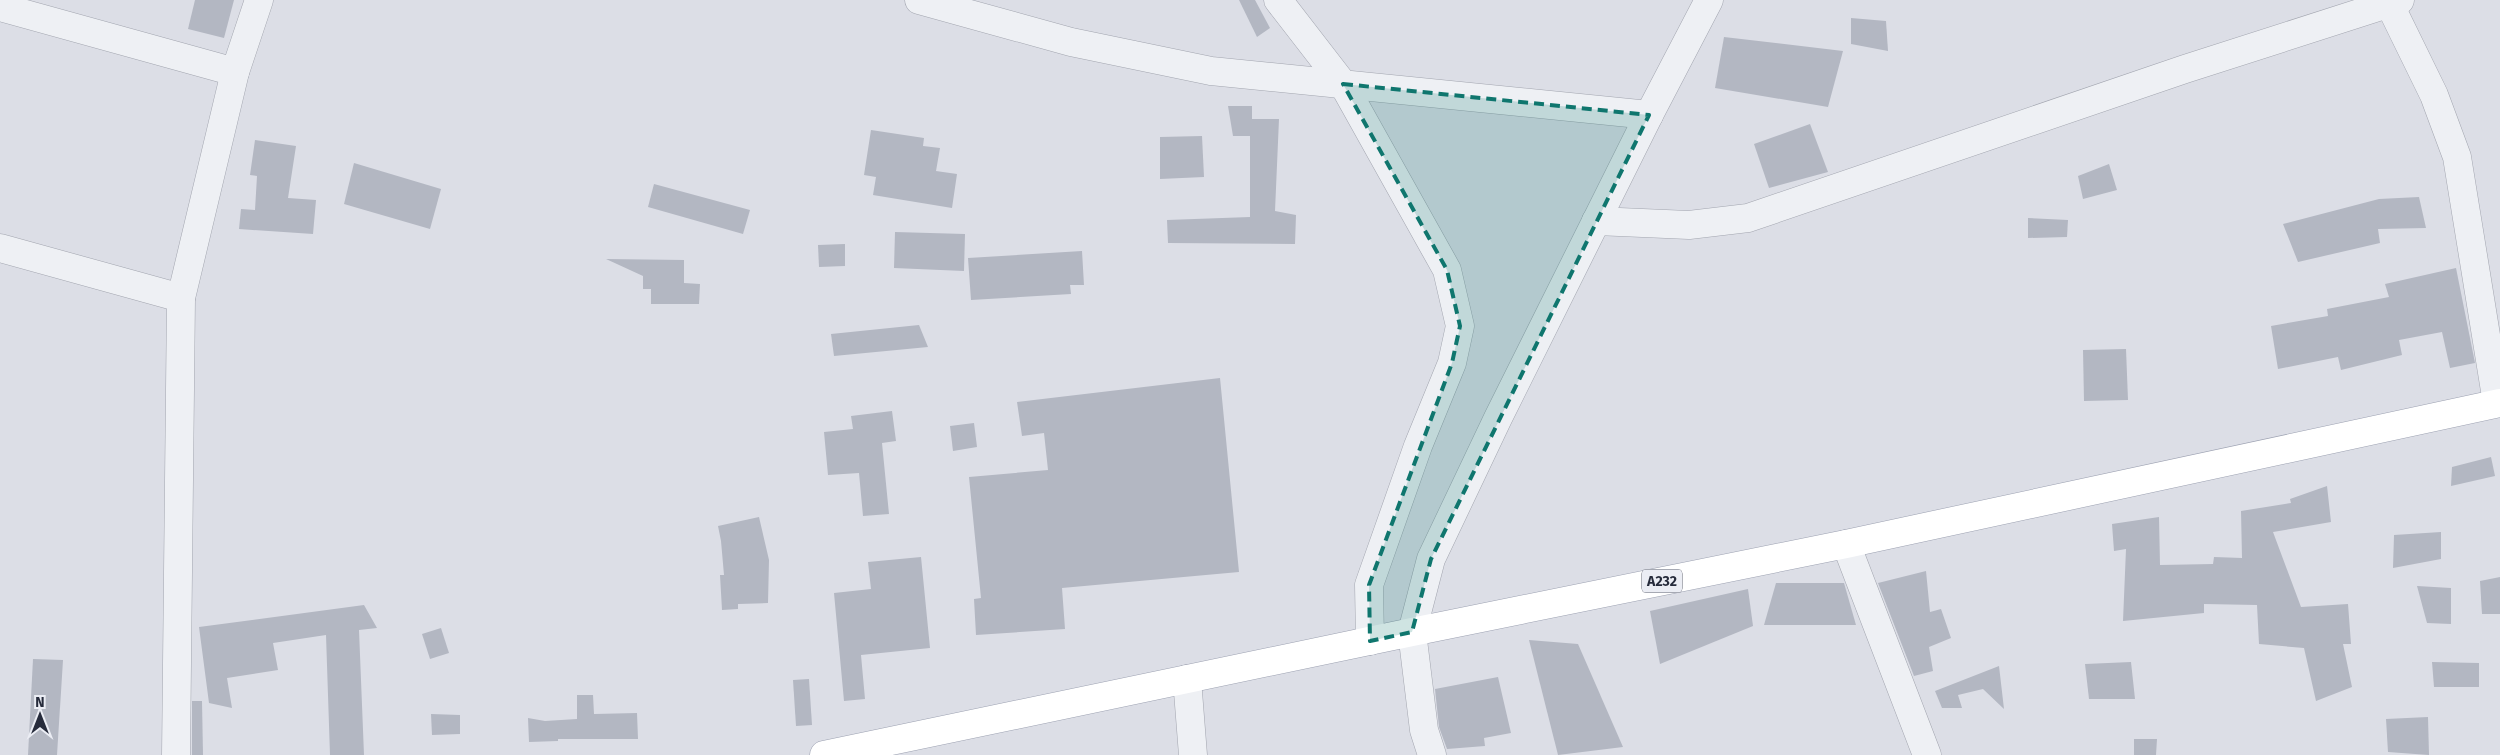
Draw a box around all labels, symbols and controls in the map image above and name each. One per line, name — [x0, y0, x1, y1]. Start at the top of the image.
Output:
road number: A232 — [1642, 570, 1682, 592]
north arrow — [15, 690, 65, 740]
text: N — [35, 694, 45, 711]

